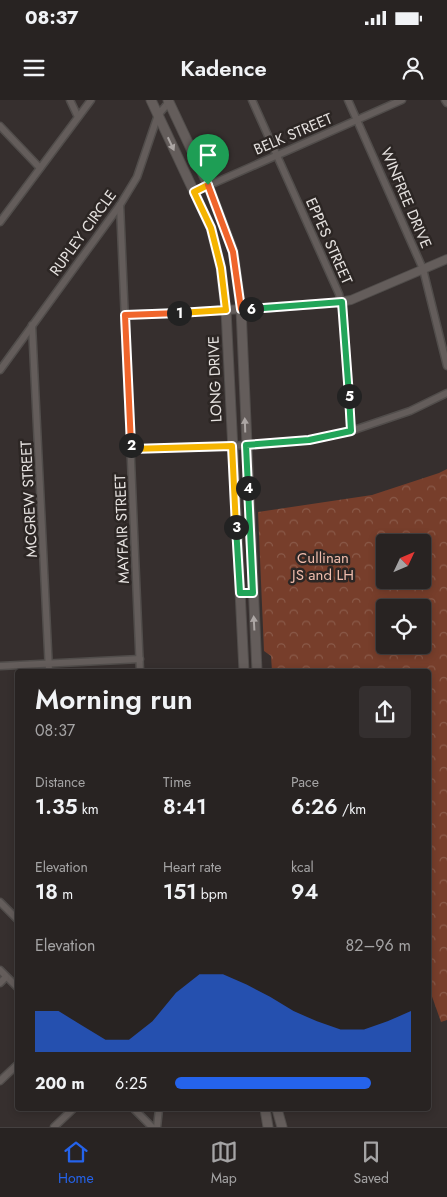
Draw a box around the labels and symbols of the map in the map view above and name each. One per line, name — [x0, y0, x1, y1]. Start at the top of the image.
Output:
street label: BELK STREET — [250, 108, 336, 160]
pin — [187, 134, 229, 185]
one-way arrow — [168, 137, 176, 151]
street label: WINFREE DRIVE — [375, 144, 437, 252]
street label: RUPLEY CIRCLE — [44, 185, 122, 281]
street label: EPPES STREET — [300, 194, 358, 288]
pin: 6 — [238, 296, 264, 322]
pin: 1 — [166, 300, 192, 326]
street label: LONG DRIVE — [203, 335, 227, 423]
pin: 5 — [336, 384, 362, 408]
one-way arrow — [241, 417, 249, 433]
pin: 2 — [118, 432, 144, 458]
street label: MCGREW STREET — [15, 440, 43, 558]
street label: MAYFAIR STREET — [109, 474, 135, 584]
pin: 4 — [236, 476, 260, 500]
pin: 3 — [224, 514, 248, 540]
north arrow — [376, 534, 431, 589]
park label: Cullinan JS and LH — [290, 547, 354, 586]
one-way arrow — [250, 614, 258, 630]

